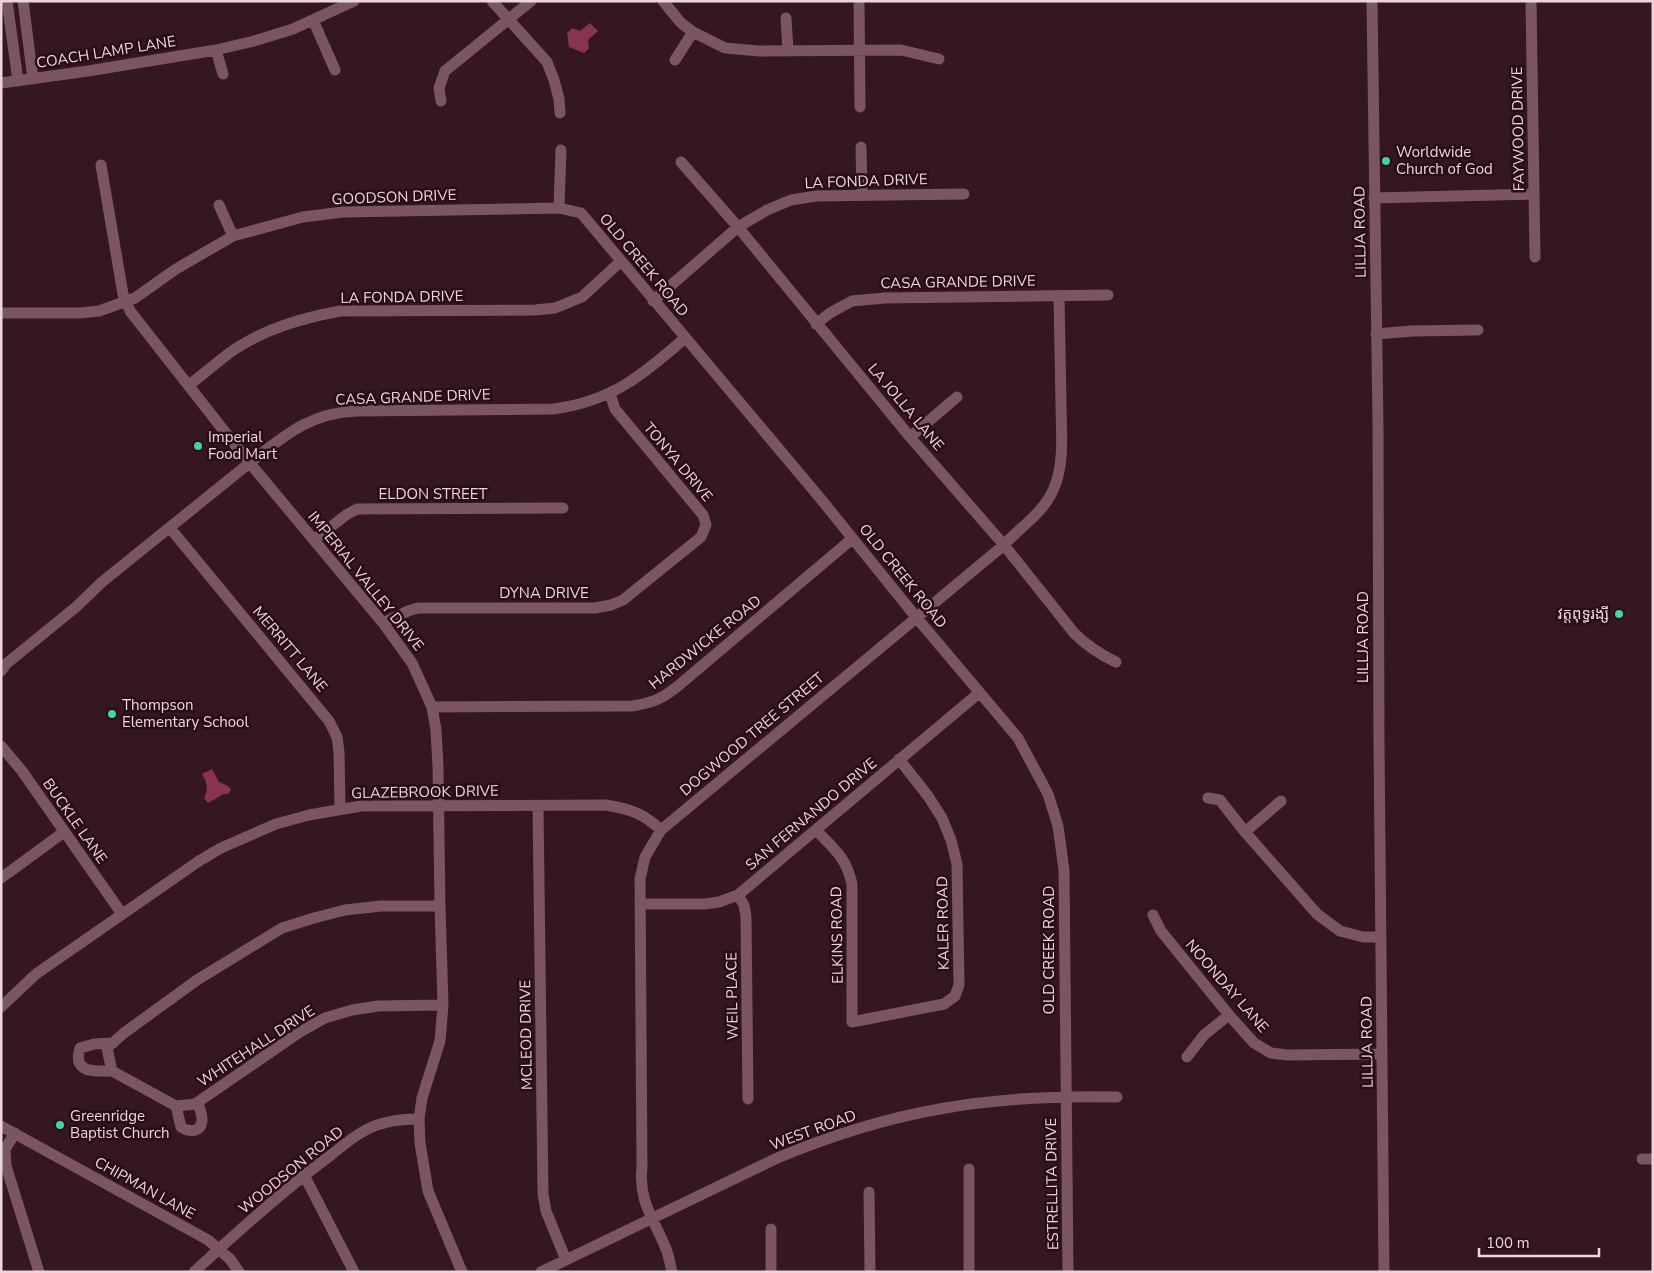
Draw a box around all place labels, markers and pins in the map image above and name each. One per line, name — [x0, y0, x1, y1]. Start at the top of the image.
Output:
place label: Worldwide Church of God — [1396, 142, 1493, 179]
marker: Worldwide Church of God — [1380, 155, 1392, 167]
place label: Imperial Food Mart — [208, 427, 278, 464]
marker: Imperial Food Mart — [192, 440, 204, 452]
place label: វត្តពុទ្ធរង្សី — [1558, 604, 1609, 624]
marker: វត្តពុទ្ធរង្សី — [1613, 608, 1625, 620]
place label: Thompson Elementary School — [122, 695, 249, 732]
marker: Thompson Elementary School — [106, 708, 118, 720]
place label: Greenridge Baptist Church — [70, 1106, 170, 1143]
marker: Greenridge Baptist Church — [54, 1119, 66, 1131]

